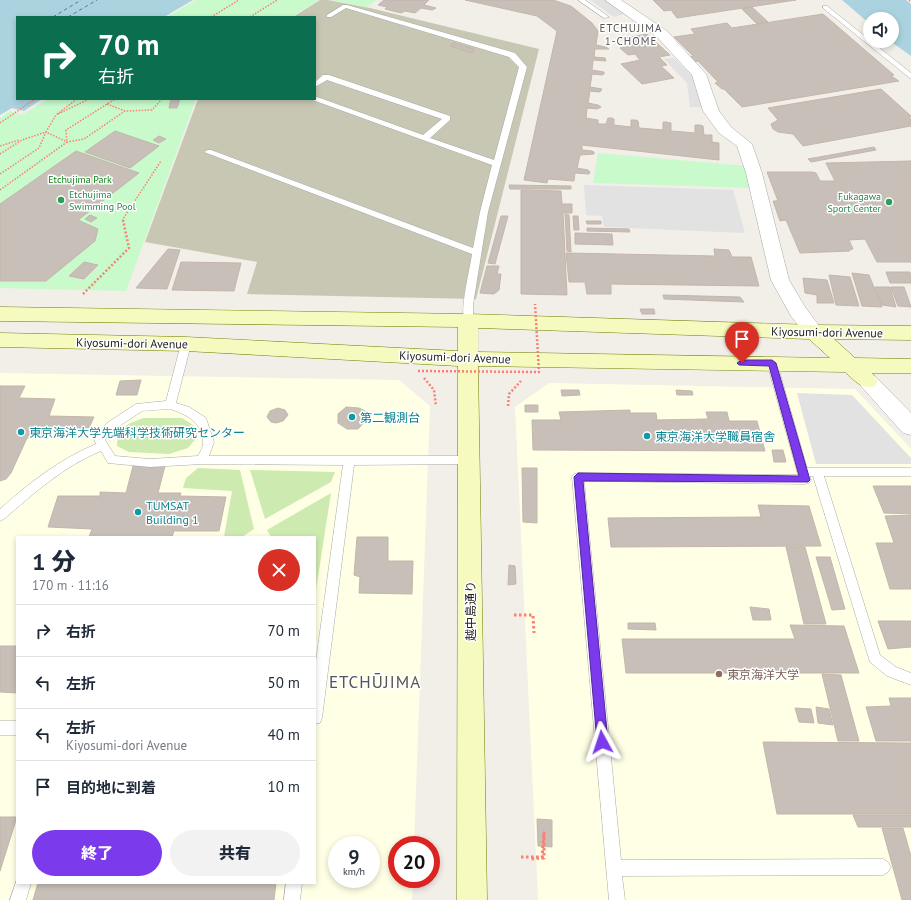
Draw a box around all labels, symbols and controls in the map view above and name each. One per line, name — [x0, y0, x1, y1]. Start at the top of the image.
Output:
map controls — [863, 12, 899, 48]
button: sound — [863, 12, 899, 48]
district label: ETCHUJIMA 1-CHOME — [600, 21, 662, 48]
text: 70 m — [98, 26, 159, 63]
icon: right — [32, 32, 84, 84]
text: 右折 — [98, 65, 134, 88]
park label: Etchujima Park — [48, 173, 112, 186]
place label: Etchujima Swimming Pool — [69, 188, 136, 213]
place label: Fukagawa Sport Center — [827, 190, 882, 215]
marker: Etchujima Swimming Pool — [56, 195, 66, 205]
marker: Fukagawa Sport Center — [884, 197, 894, 207]
pin — [725, 322, 759, 363]
street label: Kiyosumi-dori Avenue — [771, 324, 883, 340]
icon: arrive — [731, 328, 753, 350]
street label: Kiyosumi-dori Avenue — [76, 335, 188, 351]
street label: Kiyosumi-dori Avenue — [399, 348, 511, 366]
place label: 第二観測台 — [360, 410, 420, 425]
marker: 第二観測台 — [347, 412, 357, 422]
place label: 東京海洋大学先端科学技術研究センター — [29, 425, 245, 440]
marker: 東京海洋大学先端科学技術研究センター — [16, 427, 26, 437]
place label: 東京海洋大学職員宿舎 — [655, 429, 775, 444]
marker: 東京海洋大学職員宿舎 — [642, 431, 652, 441]
place label: TUMSAT Building 1 — [146, 498, 199, 527]
marker: TUMSAT Building 1 — [133, 507, 143, 517]
text: 1 分 — [32, 546, 76, 577]
button: close — [258, 549, 300, 591]
text: 170 m · 11:16 — [32, 577, 109, 594]
street label: 越中島通り — [463, 581, 478, 641]
icon: right — [32, 620, 54, 642]
text: 70 m — [267, 621, 300, 640]
text: 右折 — [66, 622, 96, 641]
place label: 東京海洋大学 — [727, 667, 799, 682]
marker: 東京海洋大学 — [714, 669, 724, 679]
district label: ETCHŪJIMA — [329, 671, 421, 693]
icon: left — [32, 672, 54, 694]
text: 50 m — [267, 673, 300, 692]
text: 左折 — [66, 674, 96, 693]
text: 左折 — [66, 718, 96, 737]
position arrow — [581, 721, 623, 763]
icon: left — [32, 724, 54, 746]
text: 40 m — [267, 725, 300, 744]
text: Kiyosumi-dori Avenue — [66, 737, 187, 754]
icon: arrive — [32, 776, 54, 798]
text: 10 m — [267, 777, 300, 796]
text: 目的地に到着 — [66, 778, 156, 797]
button: 終了 — [32, 830, 162, 876]
button: 共有 — [170, 830, 300, 876]
speed limit sign: 20 — [388, 836, 440, 888]
text: 9 — [348, 844, 360, 870]
text: km/h — [343, 865, 365, 878]

